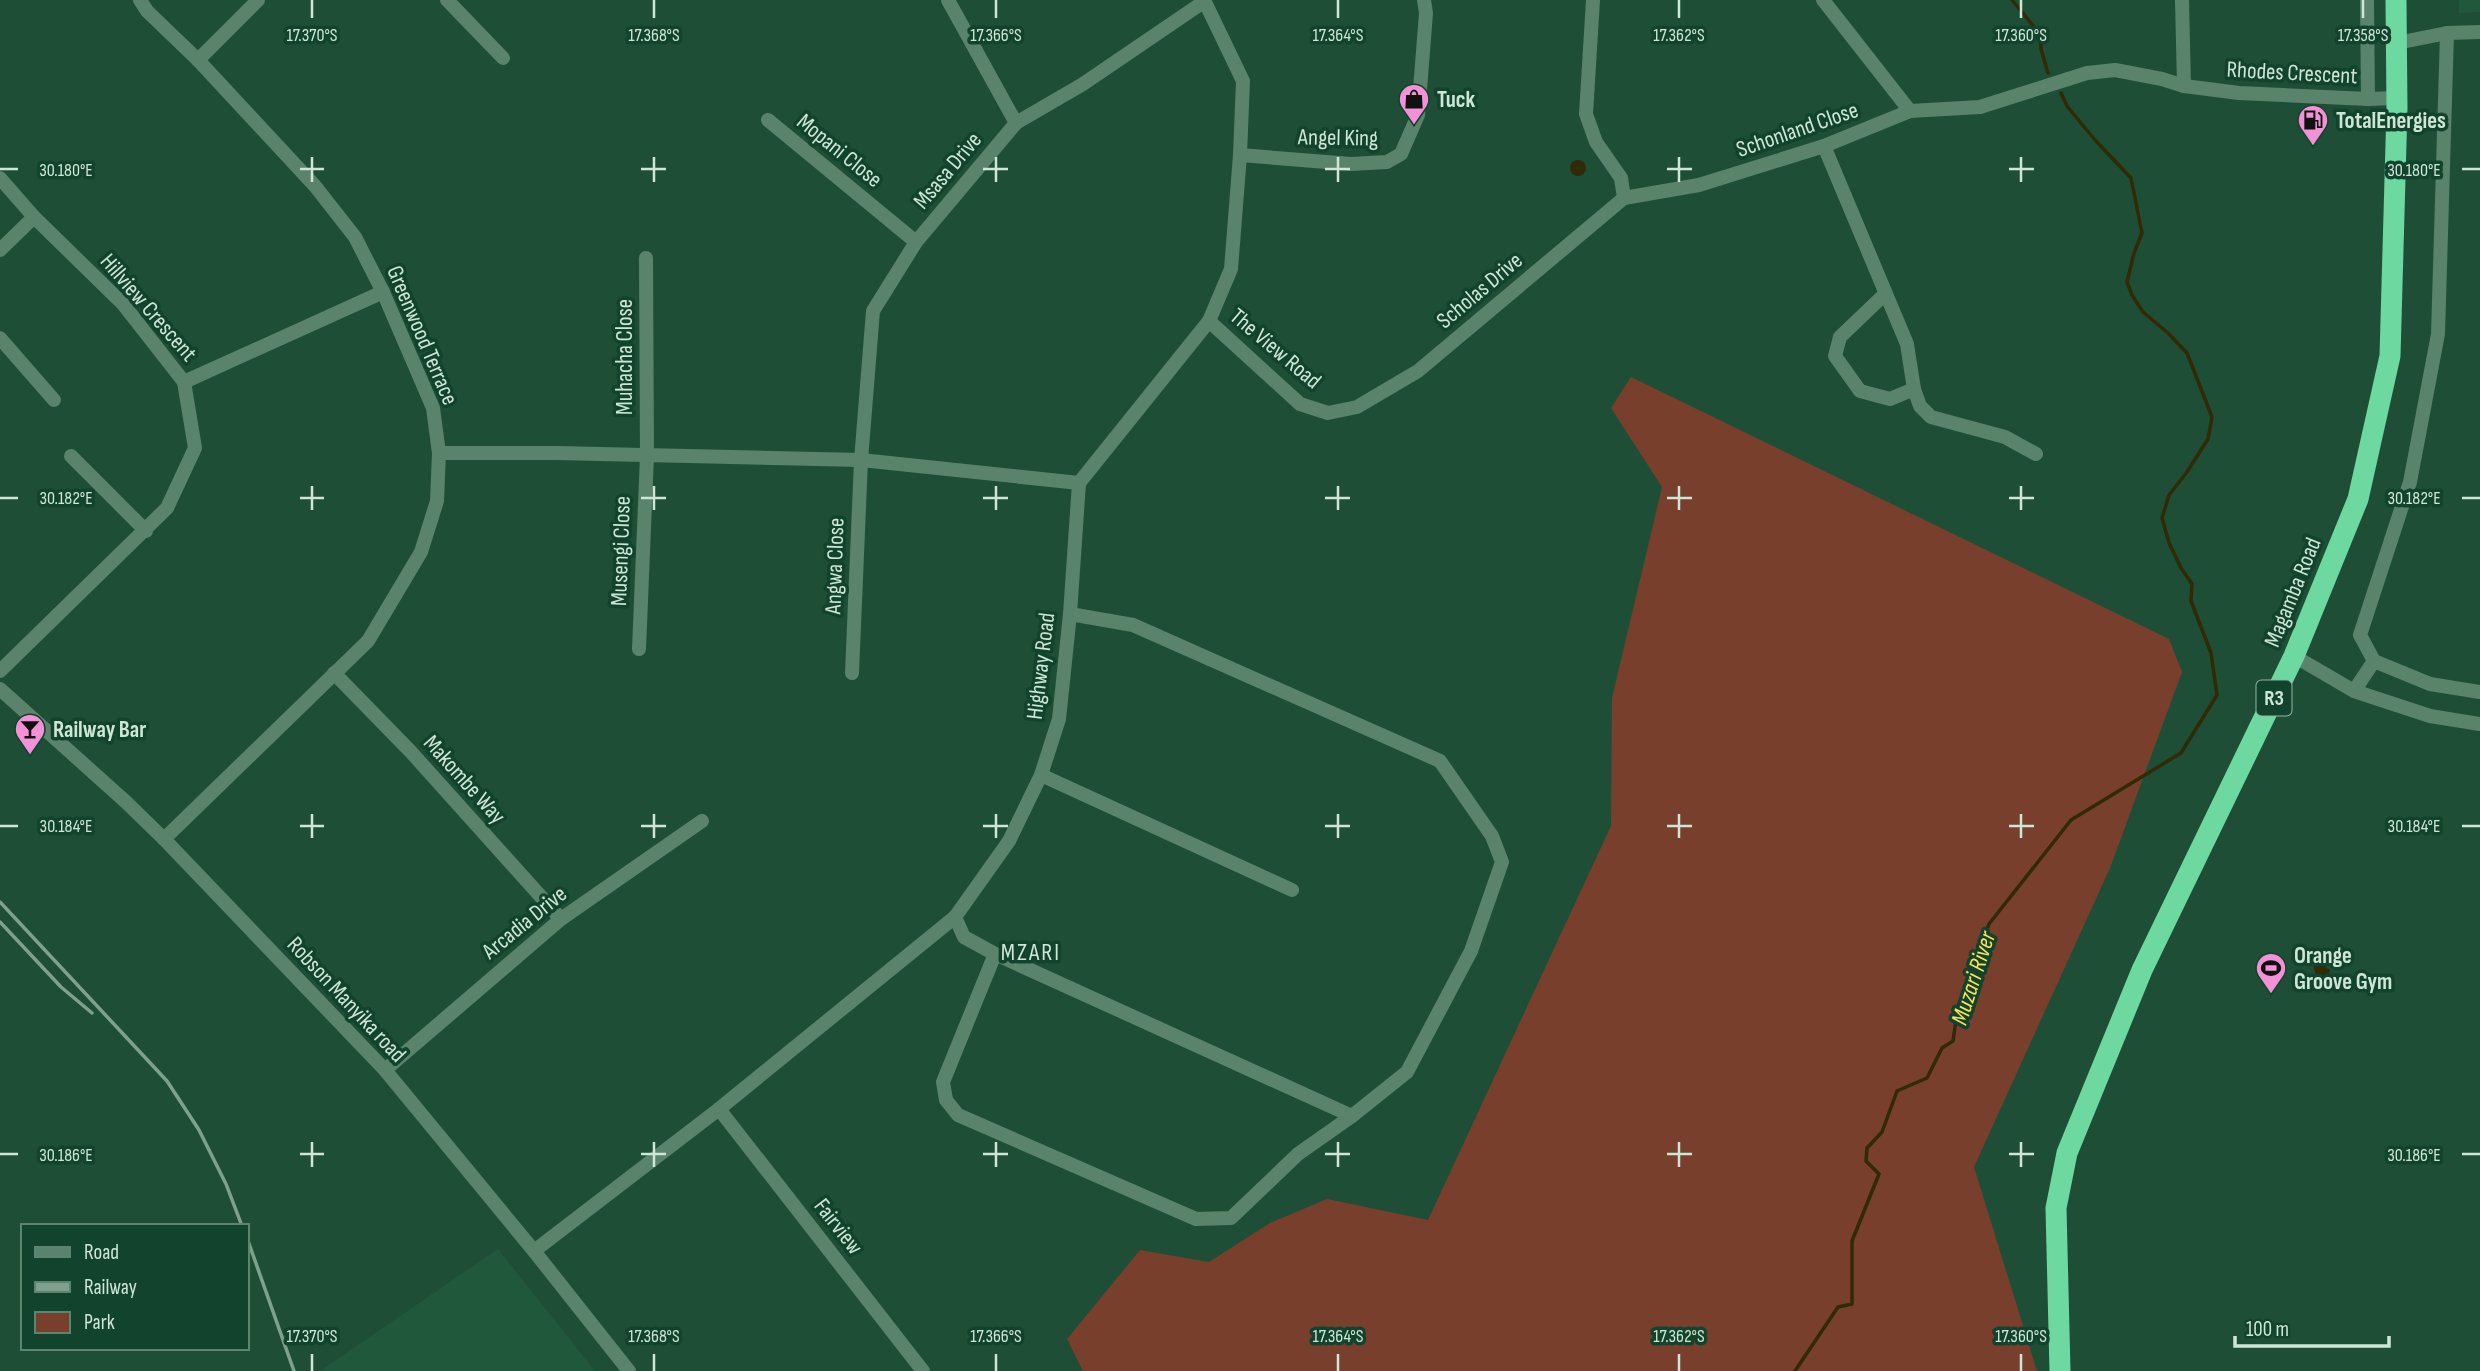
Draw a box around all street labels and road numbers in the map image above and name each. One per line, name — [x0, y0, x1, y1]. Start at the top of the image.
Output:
street label: Rhodes Crescent — [2226, 56, 2358, 90]
street label: Schonland Close — [1733, 96, 1862, 164]
street label: Mopani Close — [791, 108, 888, 194]
street label: Angel King — [1297, 123, 1378, 153]
street label: Msasa Drive — [908, 127, 988, 215]
street label: Scholas Drive — [1431, 247, 1528, 335]
street label: Hillview Crescent — [94, 248, 203, 367]
street label: Greenwood Terrace — [380, 262, 464, 409]
street label: Muhacha Close — [611, 299, 639, 415]
street label: The View Road — [1224, 303, 1327, 395]
street label: Musengi Close — [605, 495, 637, 607]
street label: Angwa Close — [819, 517, 851, 616]
street label: Magamba Road — [2258, 534, 2328, 651]
street label: Highway Road — [1021, 611, 1061, 721]
road number: R3 — [2256, 680, 2292, 716]
street label: Makombe Way — [417, 730, 511, 830]
street label: Arcadia Drive — [476, 880, 573, 966]
street label: Robson Manyika road — [281, 931, 412, 1068]
street label: Fairview — [808, 1193, 869, 1260]

